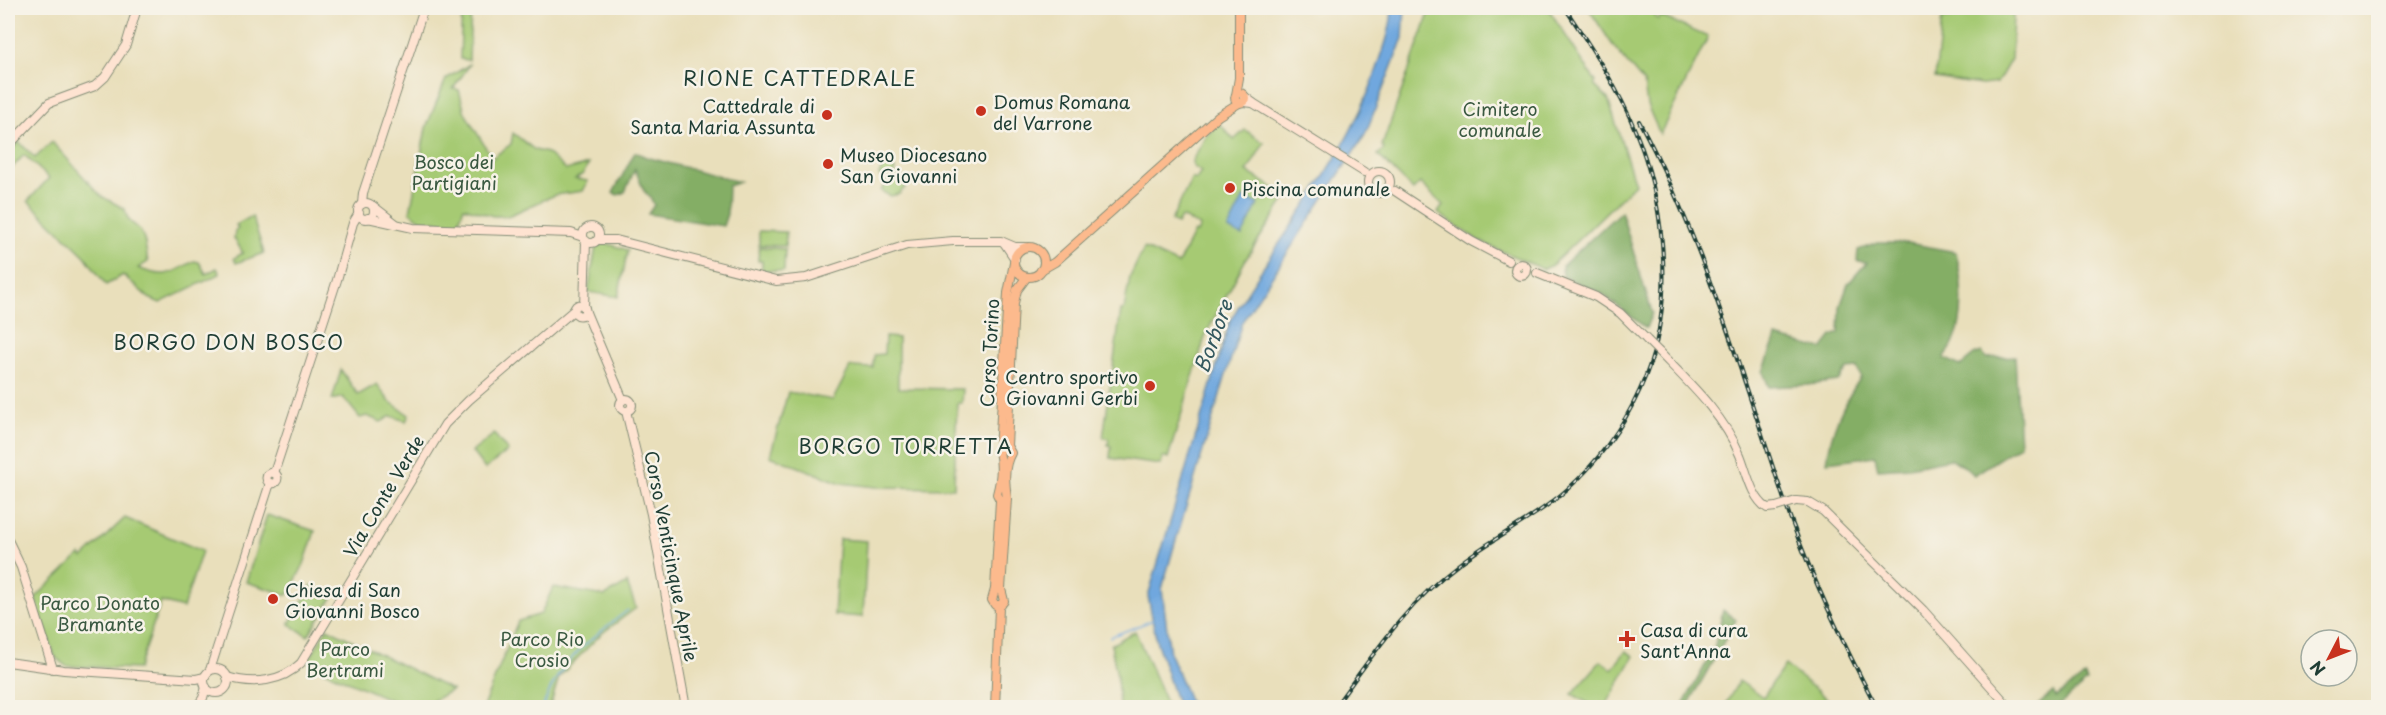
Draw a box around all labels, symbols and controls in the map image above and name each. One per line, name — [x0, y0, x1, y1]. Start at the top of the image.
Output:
district label: RIONE CATTEDRALE — [683, 63, 917, 93]
place label: Domus Romana del Varrone — [993, 88, 1131, 136]
place label: Cattedrale di Santa Maria Assunta — [630, 92, 816, 140]
park label: Cimitero comunale — [1458, 95, 1542, 143]
marker: Domus Romana del Varrone — [974, 104, 988, 118]
marker: Cattedrale di Santa Maria Assunta — [820, 108, 834, 122]
place label: Museo Diocesano San Giovanni — [840, 141, 987, 189]
park label: Bosco dei Partigiani — [411, 148, 497, 196]
marker: Museo Diocesano San Giovanni — [821, 157, 835, 171]
place label: Piscina comunale — [1242, 175, 1390, 202]
marker: Piscina comunale — [1223, 181, 1237, 195]
water label: Borbore — [1186, 294, 1240, 377]
street label: Corso Torino — [973, 298, 1005, 408]
district label: BORGO DON BOSCO — [113, 327, 345, 357]
place label: Centro sportivo Giovanni Gerbi — [1005, 363, 1138, 411]
marker: Centro sportivo Giovanni Gerbi — [1143, 379, 1157, 393]
street label: Via Conte Verde — [336, 430, 430, 562]
district label: BORGO TORRETTA — [799, 431, 1013, 461]
street label: Corso Venticinque Aprile — [638, 448, 706, 664]
place label: Chiesa di San Giovanni Bosco — [285, 576, 420, 624]
park label: Parco Donato Bramante — [40, 589, 160, 637]
marker: Chiesa di San Giovanni Bosco — [266, 592, 280, 606]
place label: Casa di cura Sant'Anna — [1640, 616, 1748, 664]
park label: Parco Rio Crosio — [500, 625, 584, 673]
north arrow — [2299, 628, 2359, 688]
marker: Casa di cura Sant'Anna — [1618, 630, 1636, 648]
park label: Parco Bertrami — [306, 635, 384, 683]
text: N — [2304, 656, 2330, 681]

